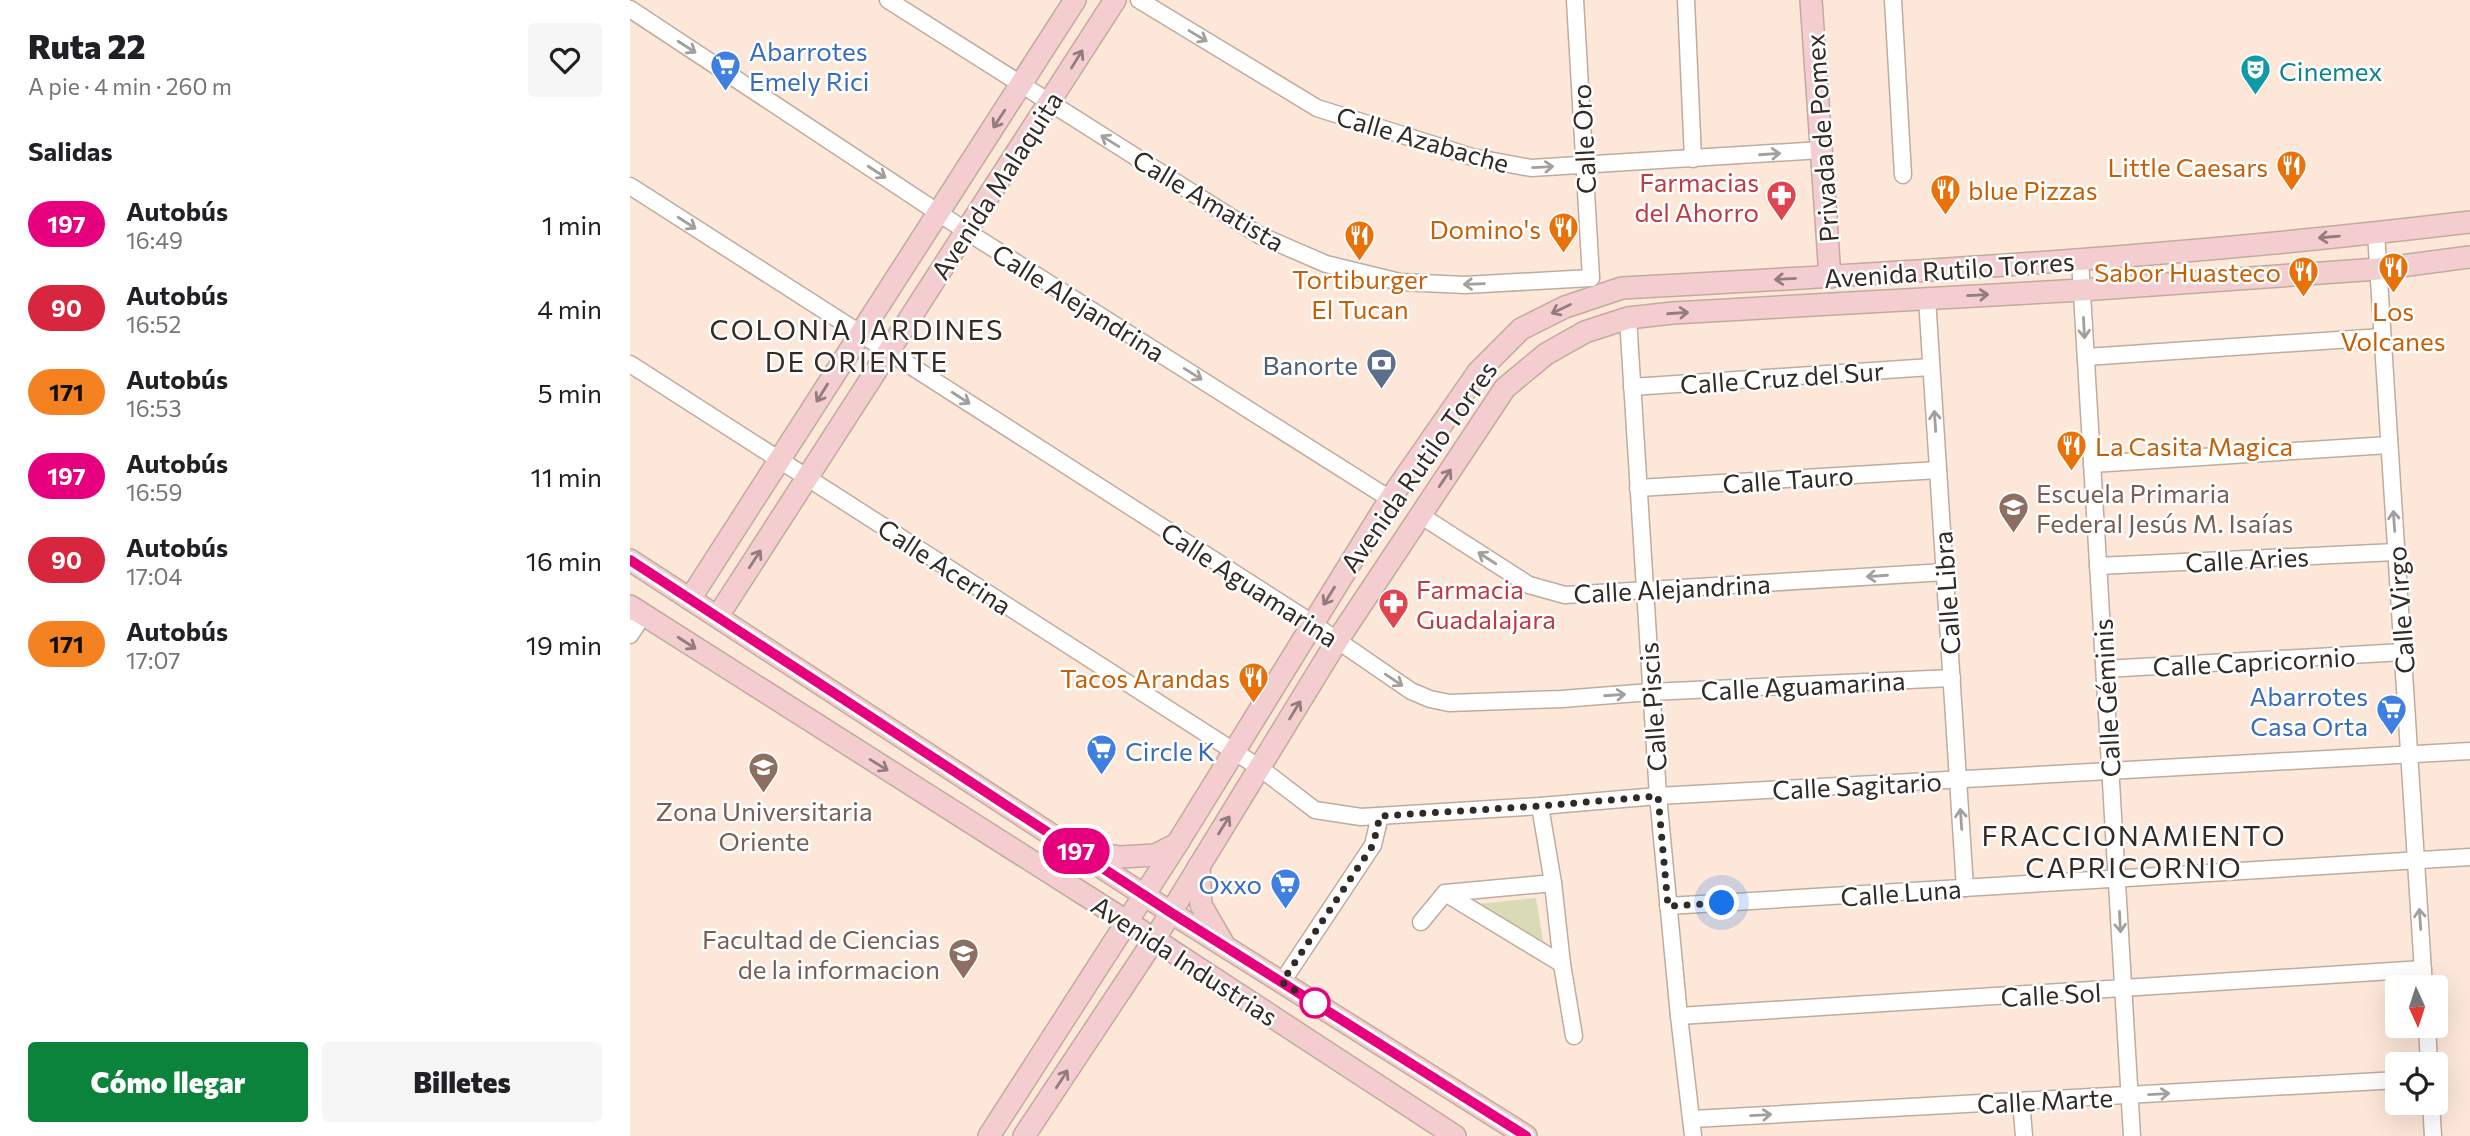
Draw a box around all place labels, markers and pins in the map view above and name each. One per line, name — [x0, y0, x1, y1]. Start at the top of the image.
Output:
place label: Abarrotes Emely Rici — [749, 35, 870, 96]
supermarket icon: Abarrotes Emely Rici — [709, 48, 743, 92]
theatre icon: Cinemex — [2239, 53, 2273, 97]
place label: Cinemex — [2279, 55, 2383, 86]
restaurant icon: Little Caesars — [2274, 149, 2308, 193]
place label: Little Caesars — [2107, 151, 2268, 182]
place label: Farmacias del Ahorro — [1634, 166, 1759, 227]
restaurant icon: blue Pizzas — [1928, 172, 1962, 216]
place label: blue Pizzas — [1968, 174, 2097, 205]
pharmacy icon: Farmacias del Ahorro — [1765, 179, 1799, 223]
restaurant icon: Domino's — [1547, 211, 1581, 255]
place label: Domino's — [1429, 213, 1541, 244]
restaurant icon: Tortiburger El Tucan — [1343, 218, 1377, 262]
restaurant icon: Los Volcanes — [2376, 250, 2410, 294]
restaurant icon: Sabor Huasteco — [2287, 254, 2321, 298]
place label: Sabor Huasteco — [2094, 256, 2281, 287]
place label: Tortiburger El Tucan — [1292, 263, 1428, 324]
place label: Los Volcanes — [2340, 295, 2446, 356]
bank icon: Banorte — [1364, 347, 1398, 391]
place label: Banorte — [1263, 349, 1358, 380]
restaurant icon: La Casita Magica — [2055, 428, 2089, 472]
place label: La Casita Magica — [2095, 430, 2293, 461]
place label: Escuela Primaria Federal Jesús M. Isaías — [2036, 477, 2293, 538]
school or university icon: Escuela Primaria Federal Jesús M. Isaías — [1996, 490, 2030, 534]
place label: Farmacia Guadalajara — [1416, 573, 1556, 634]
pharmacy icon: Farmacia Guadalajara — [1376, 586, 1410, 630]
restaurant icon: Tacos Arandas — [1236, 660, 1270, 704]
place label: Tacos Arandas — [1060, 662, 1230, 693]
place label: Abarrotes Casa Orta — [2249, 680, 2368, 741]
supermarket icon: Abarrotes Casa Orta — [2374, 693, 2408, 737]
supermarket icon: Circle K — [1085, 733, 1119, 777]
place label: Circle K — [1125, 735, 1215, 766]
school or university icon: Zona Universitaria Oriente — [747, 750, 781, 794]
place label: Zona Universitaria Oriente — [655, 795, 873, 856]
supermarket icon: Oxxo — [1268, 866, 1302, 910]
place label: Oxxo — [1198, 868, 1262, 899]
place label: Facultad de Ciencias de la informacion — [702, 923, 940, 984]
school or university icon: Facultad de Ciencias de la informacion — [946, 936, 980, 980]
unlabelled marker — [1300, 988, 1330, 1018]

